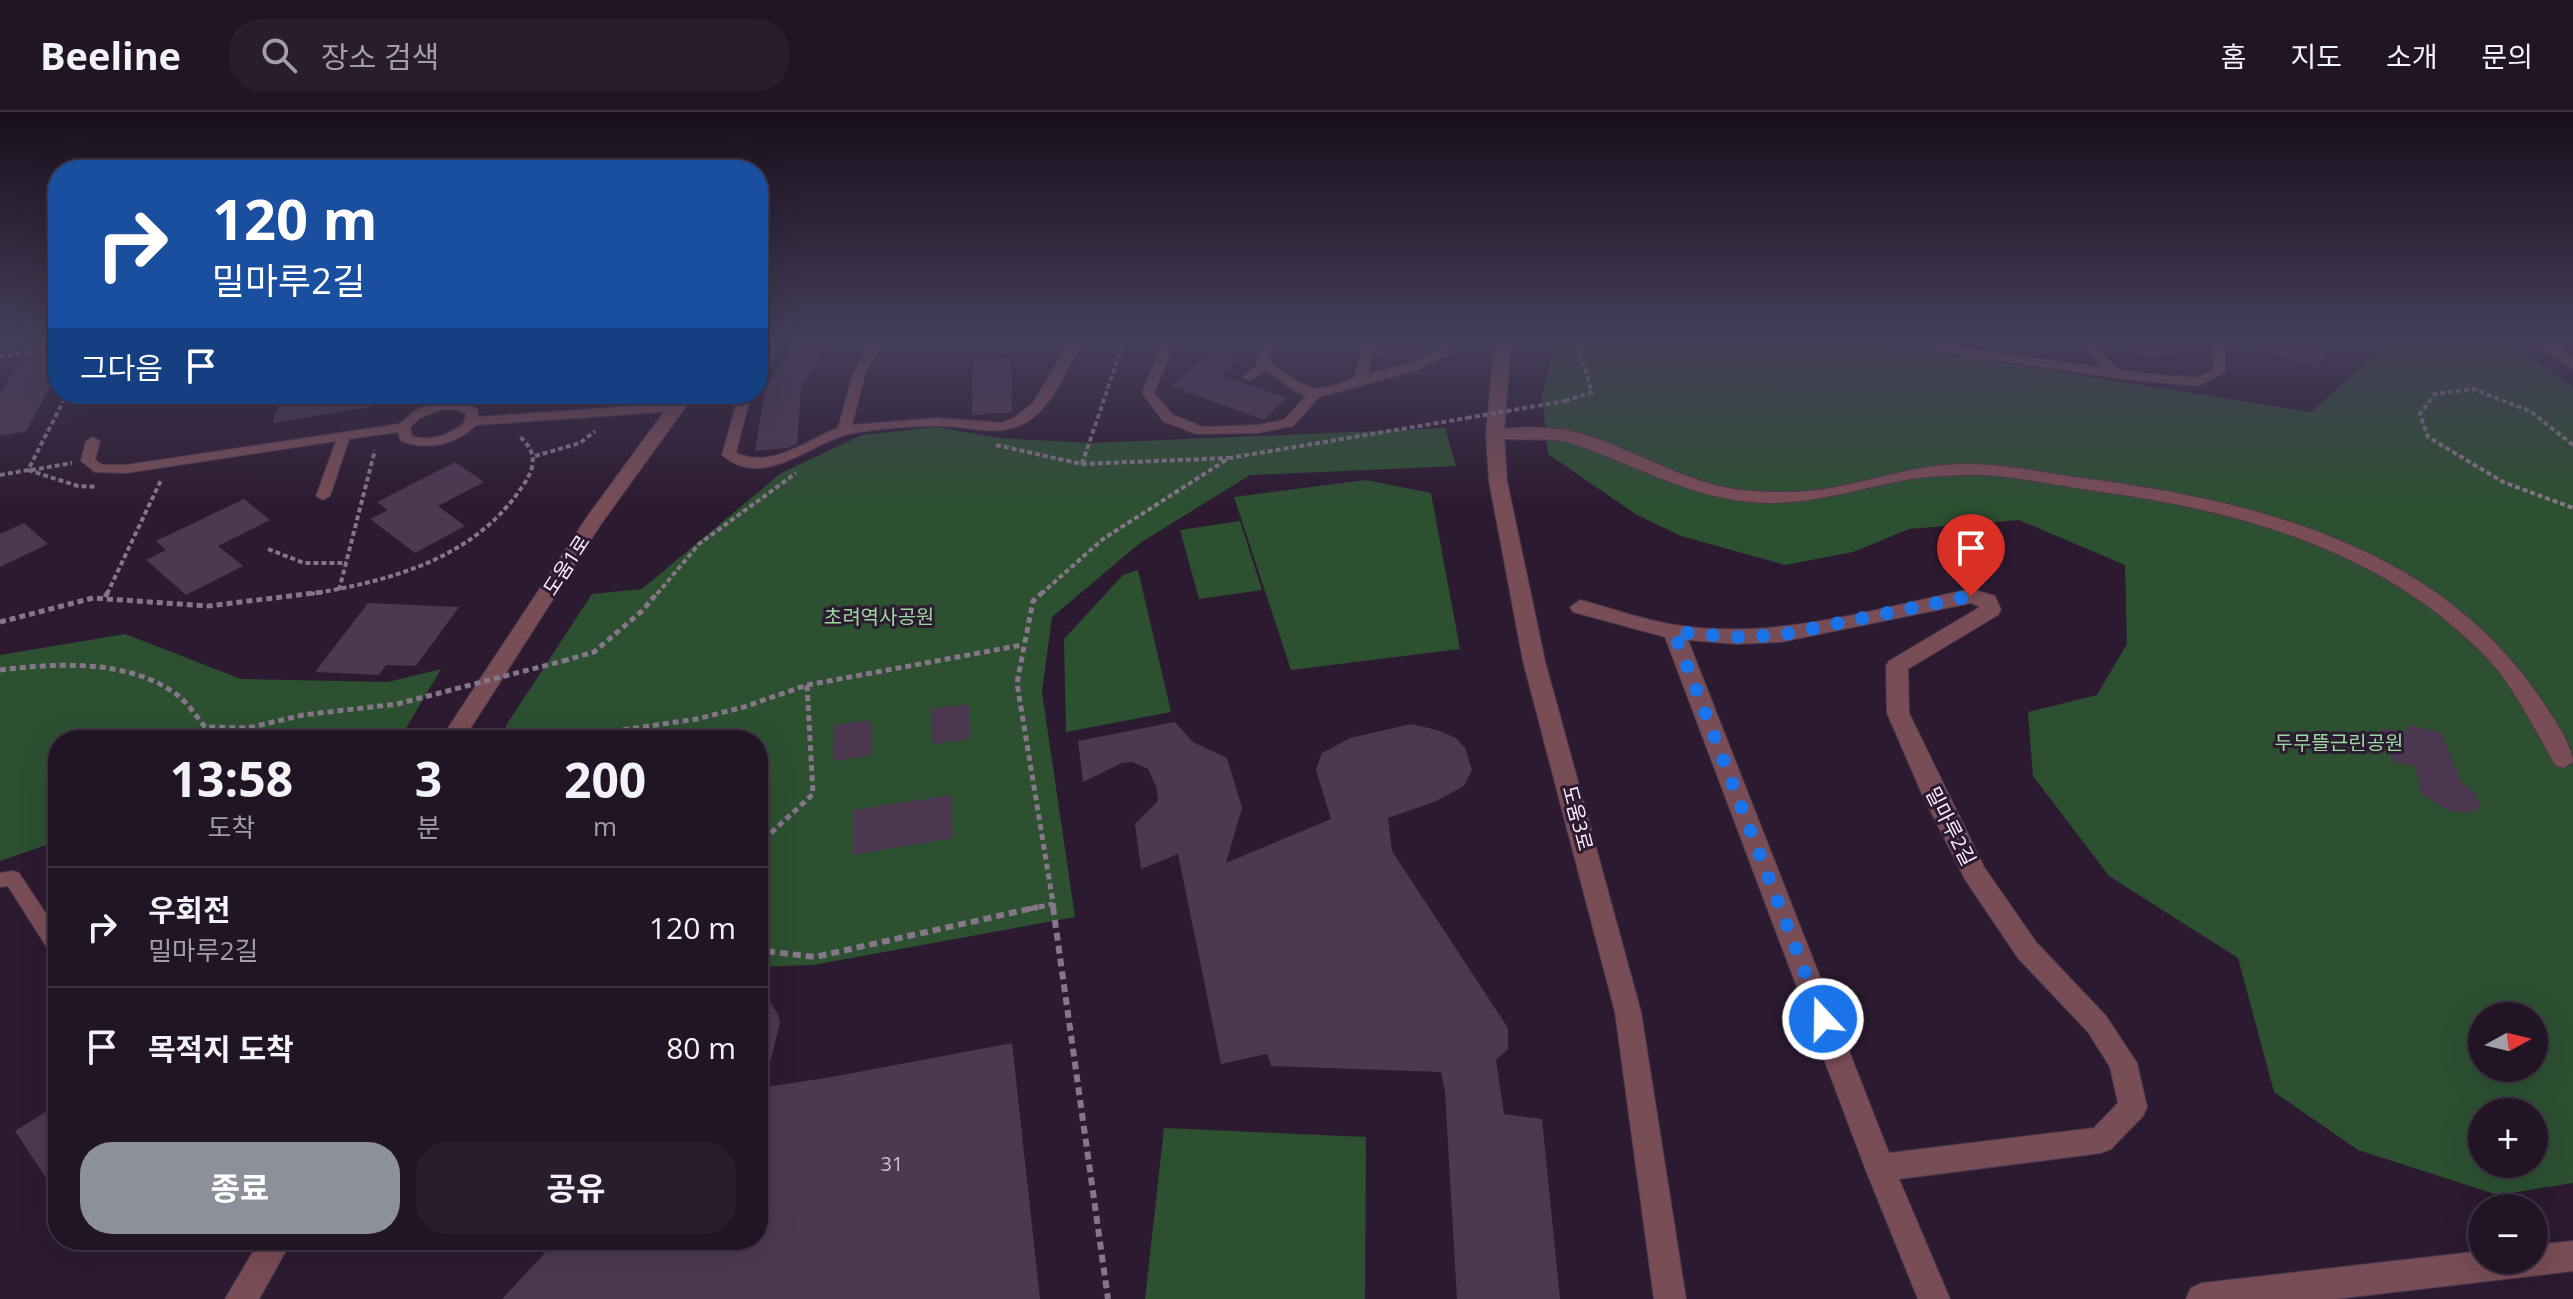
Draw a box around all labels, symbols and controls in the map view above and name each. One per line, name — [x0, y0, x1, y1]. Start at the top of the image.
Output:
search box — [229, 19, 789, 91]
text: Beeline — [40, 29, 181, 81]
icon: search — [257, 33, 301, 77]
text: 장소 검색 — [321, 36, 439, 77]
text: 홈 — [2221, 37, 2246, 75]
text: 지도 — [2290, 37, 2342, 75]
text: 소개 — [2386, 37, 2437, 75]
text: 문의 — [2481, 37, 2533, 75]
text: 120 m — [212, 180, 378, 256]
icon: right — [80, 192, 184, 296]
text: 밀마루2길 — [212, 256, 365, 305]
icon: arrive — [179, 344, 223, 388]
text: 그다음 — [80, 347, 163, 388]
pin — [1937, 514, 2005, 596]
icon: arrive — [1949, 526, 1993, 570]
street label: 도움1로 — [537, 530, 595, 600]
park label: 초려역사공원 — [824, 603, 934, 630]
park label: 두무뜰근린공원 — [2275, 729, 2403, 756]
text: 13:58 — [170, 746, 293, 811]
text: 3 — [415, 746, 442, 811]
text: 200 — [564, 747, 646, 812]
street label: 도움3로 — [1556, 782, 1600, 854]
street label: 밀마루2길 — [1920, 782, 1982, 870]
text: m — [593, 808, 617, 844]
text: 도착 — [207, 809, 255, 845]
text: 분 — [417, 809, 441, 845]
text: 우회전 — [148, 889, 231, 930]
icon: right — [80, 905, 124, 949]
text: 120 m — [649, 907, 736, 948]
text: 밀마루2길 — [148, 932, 259, 968]
position arrow — [1781, 977, 1865, 1061]
north arrow — [2468, 1002, 2548, 1082]
map controls — [2468, 1002, 2548, 1274]
icon: arrive — [80, 1025, 124, 1069]
text: 80 m — [666, 1027, 736, 1068]
text: 목적지 도착 — [148, 1028, 294, 1069]
button: + — [2468, 1098, 2548, 1178]
button: 종료 — [80, 1142, 400, 1234]
button: 공유 — [416, 1142, 736, 1234]
house number: 31 — [881, 1150, 903, 1177]
button: − — [2468, 1194, 2548, 1274]

